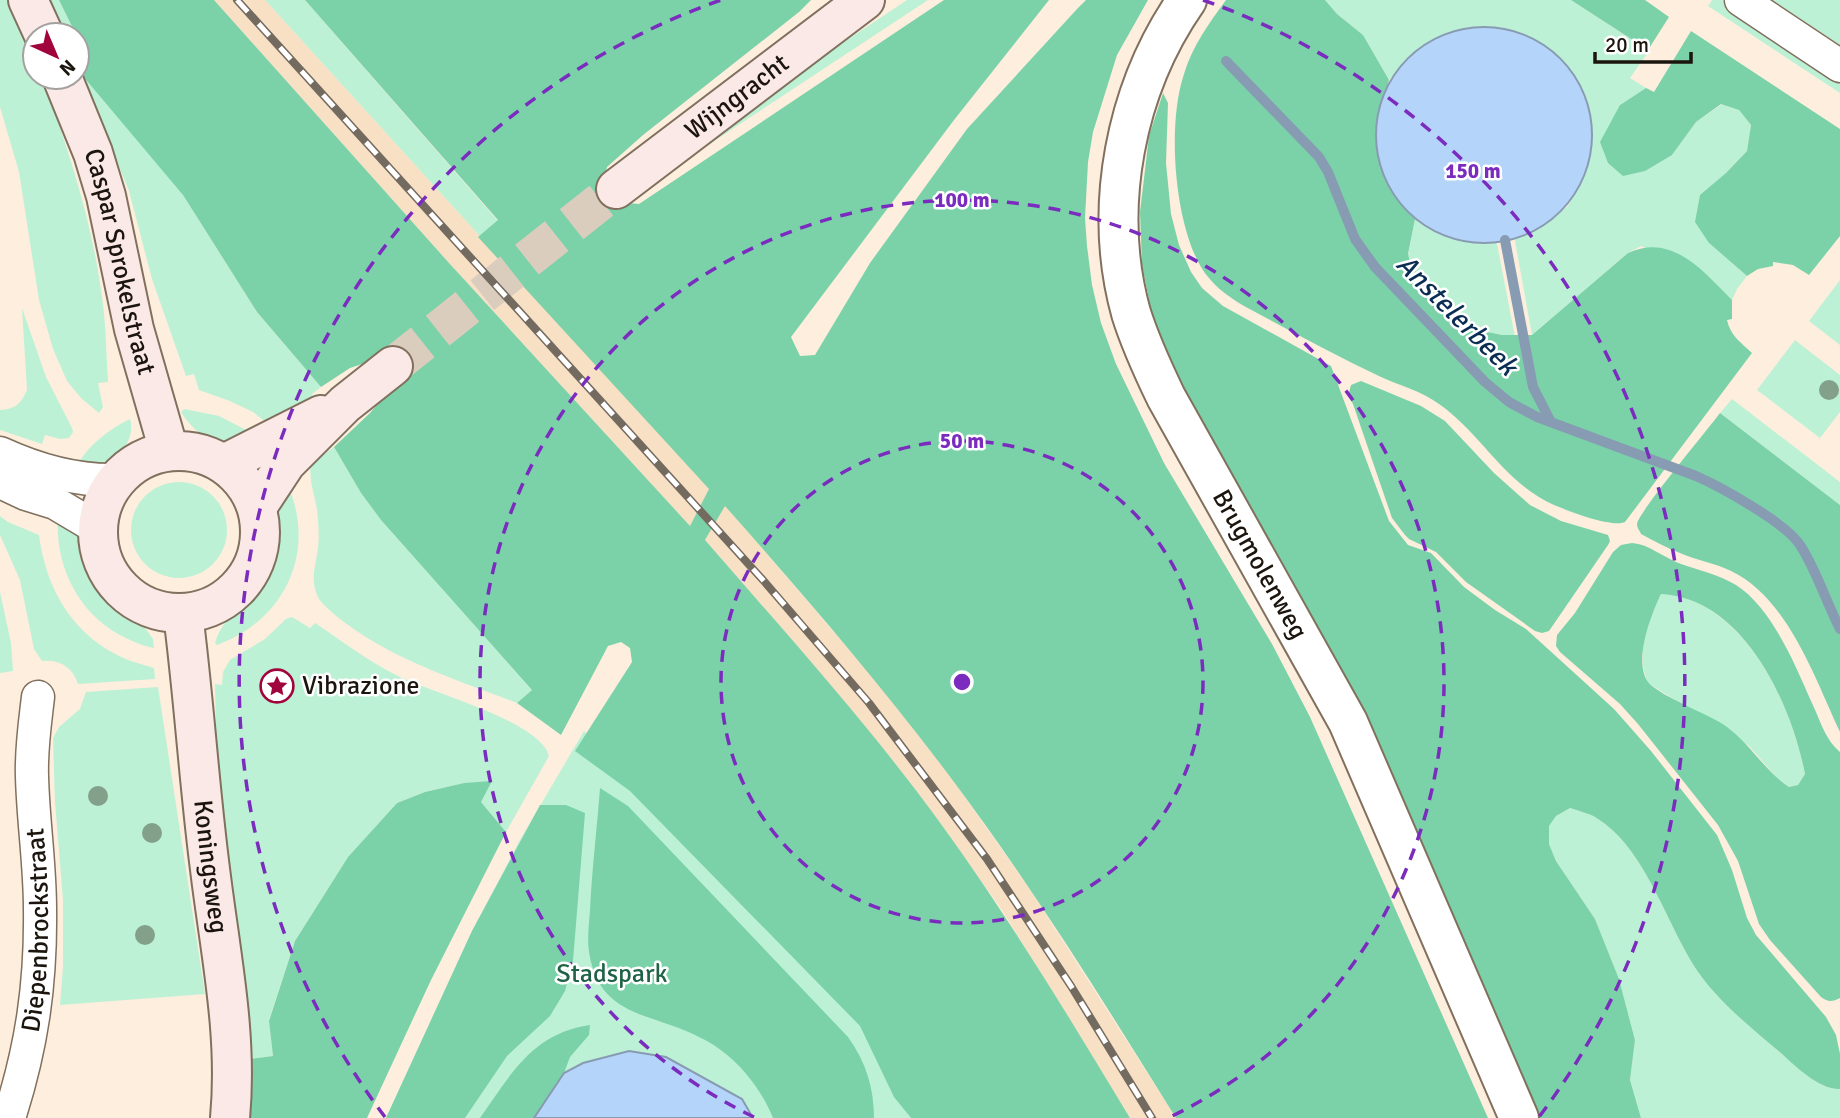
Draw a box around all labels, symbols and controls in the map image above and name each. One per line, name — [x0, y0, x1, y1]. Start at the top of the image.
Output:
north arrow — [21, 21, 91, 91]
scale bar — [1595, 21, 1691, 65]
text: 20 m — [1605, 32, 1649, 58]
street label: Wijngracht — [679, 47, 795, 147]
text: N — [54, 54, 80, 81]
street label: Caspar Sprokelstraat — [77, 145, 162, 378]
text: 150 m — [1445, 158, 1501, 184]
text: 100 m — [934, 187, 990, 213]
water label: Anstelerbeek — [1389, 247, 1527, 385]
text: 50 m — [940, 428, 984, 454]
street label: Brugmolenweg — [1205, 484, 1314, 645]
place icon: Vibrazione — [258, 667, 296, 705]
place label: Vibrazione — [302, 670, 420, 702]
centre of rings — [950, 670, 974, 694]
street label: Koningsweg — [186, 798, 235, 935]
street label: Diepenbrockstraat — [15, 827, 56, 1035]
park label: Stadspark — [556, 958, 668, 990]

